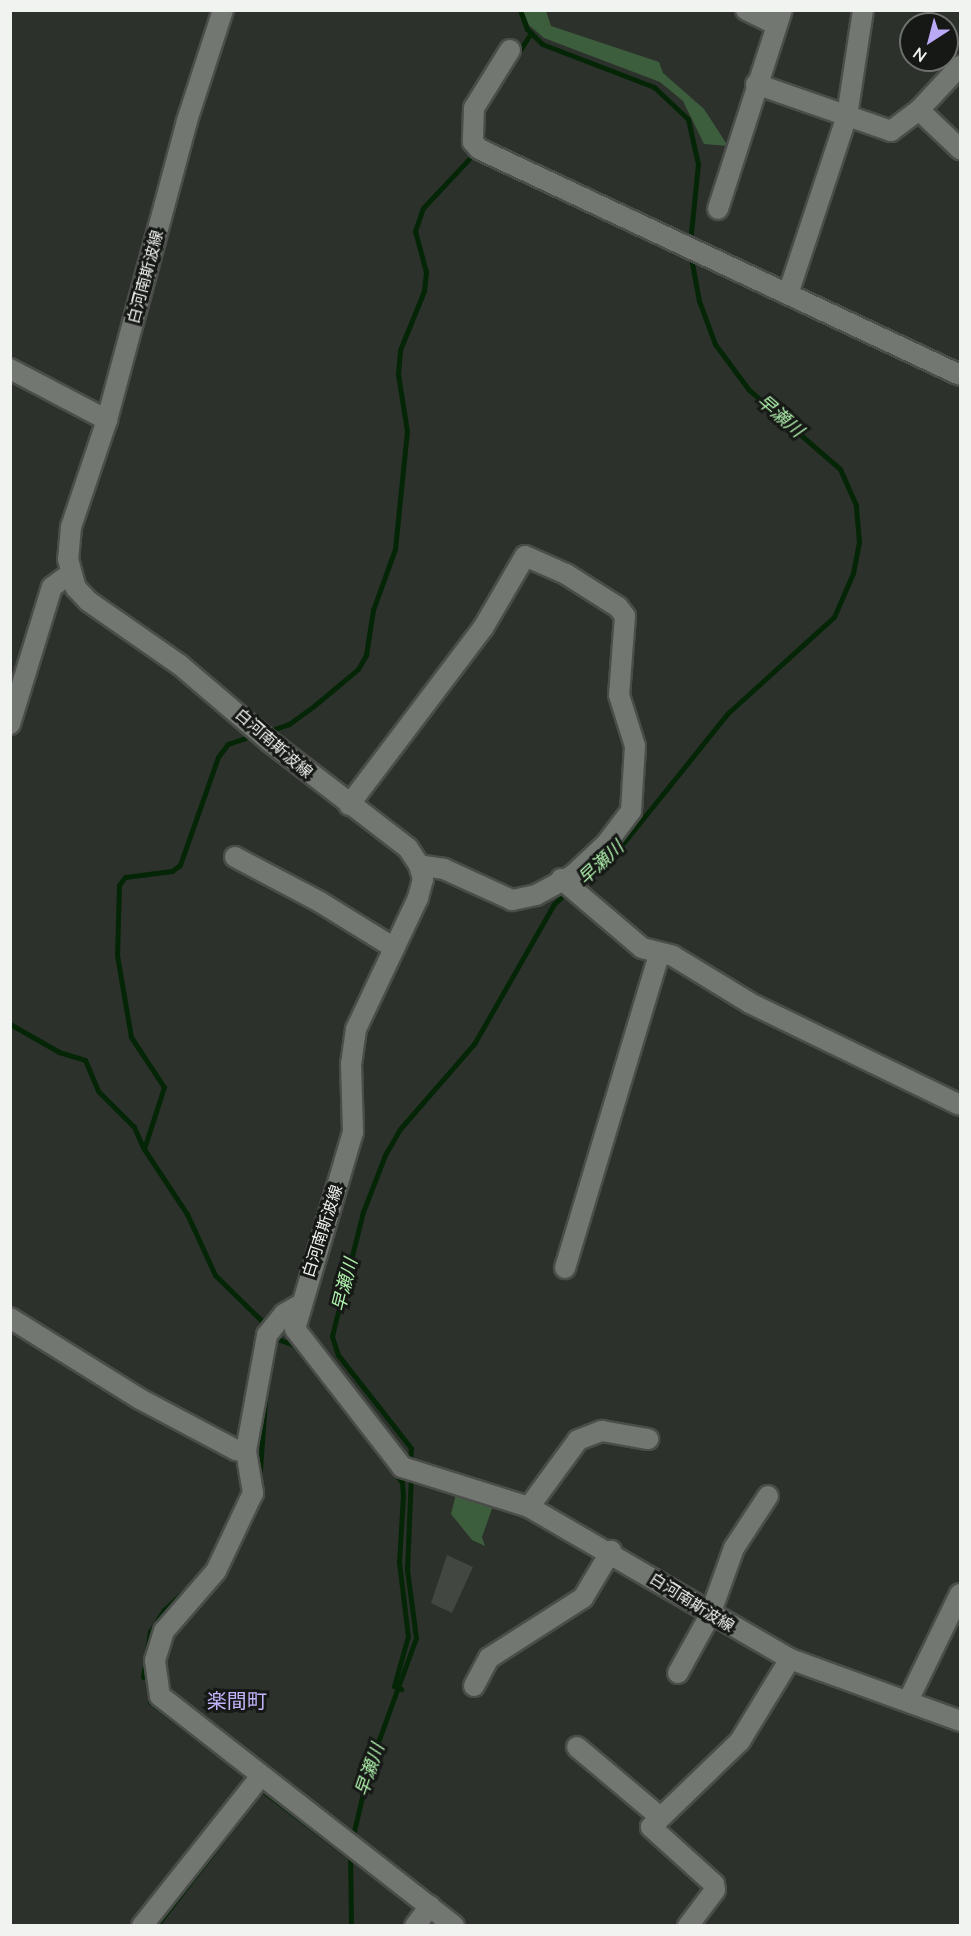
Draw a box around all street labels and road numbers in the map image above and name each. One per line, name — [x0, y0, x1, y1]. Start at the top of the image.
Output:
street label: 白河南斯波線 — [123, 228, 167, 326]
street label: 白河南斯波線 — [231, 704, 317, 782]
street label: 白河南斯波線 — [298, 1182, 346, 1280]
street label: 白河南斯波線 — [646, 1568, 738, 1636]

